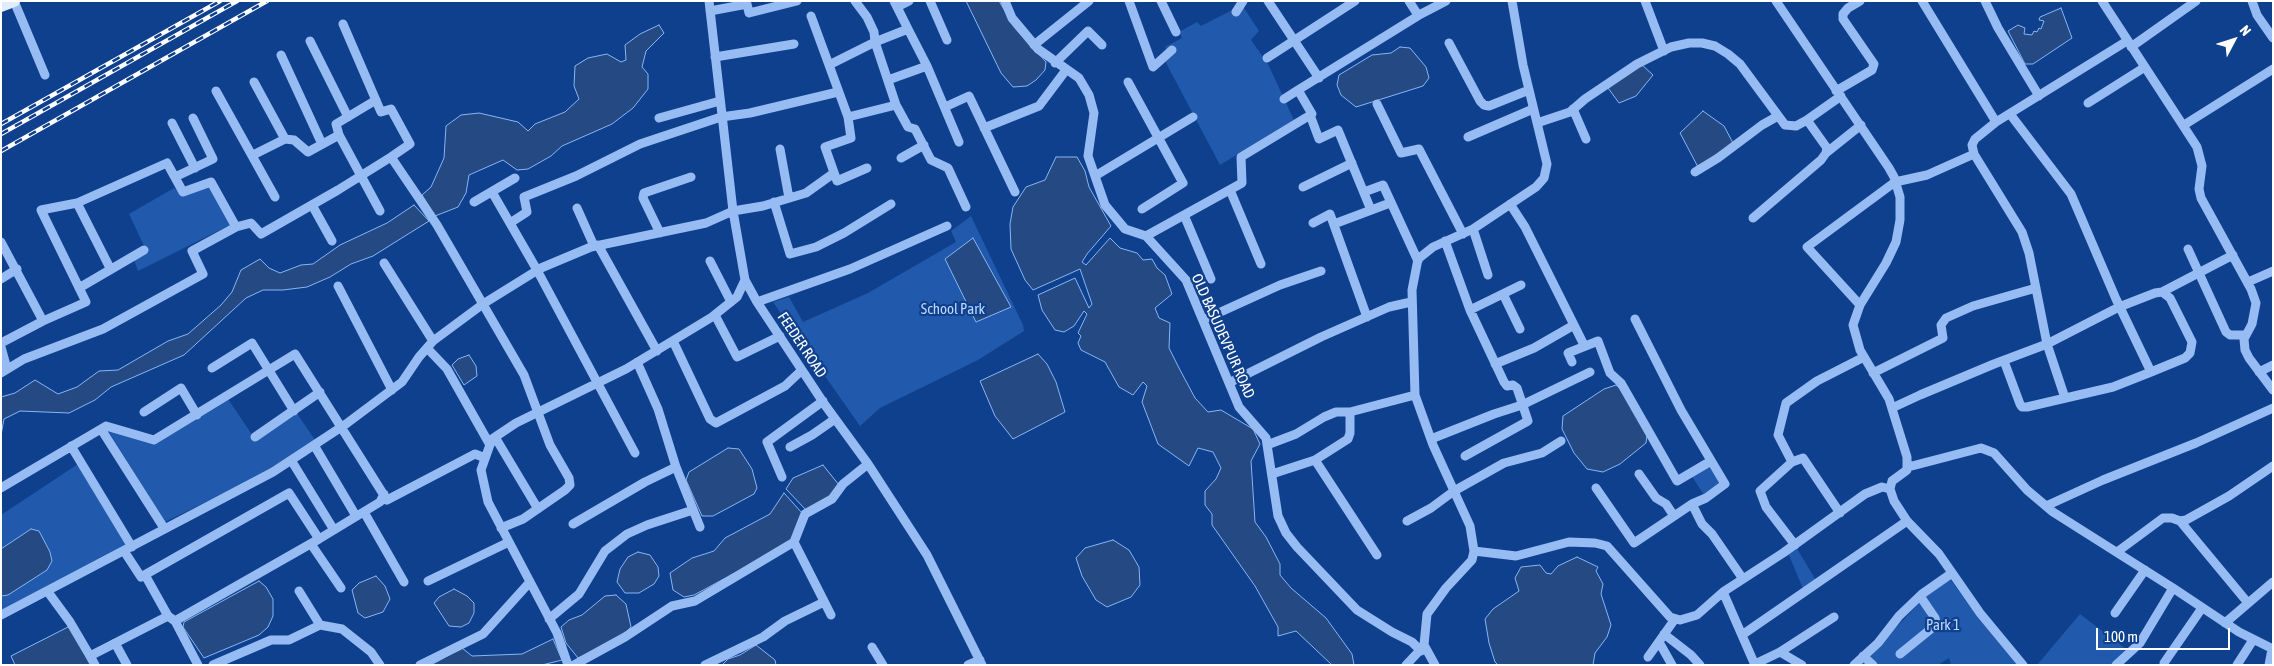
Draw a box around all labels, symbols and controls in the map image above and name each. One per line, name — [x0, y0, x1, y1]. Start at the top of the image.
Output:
north arrow — [2209, 15, 2259, 65]
text: N — [2237, 22, 2254, 39]
street label: OLD BASUDEVPUR ROAD — [1187, 271, 1259, 401]
park label: School Park — [921, 300, 985, 318]
street label: FEEDER ROAD — [774, 309, 830, 381]
park label: Park 1 — [1926, 616, 1960, 634]
scale bar — [2099, 618, 2233, 650]
text: 100 m — [2104, 628, 2138, 645]

